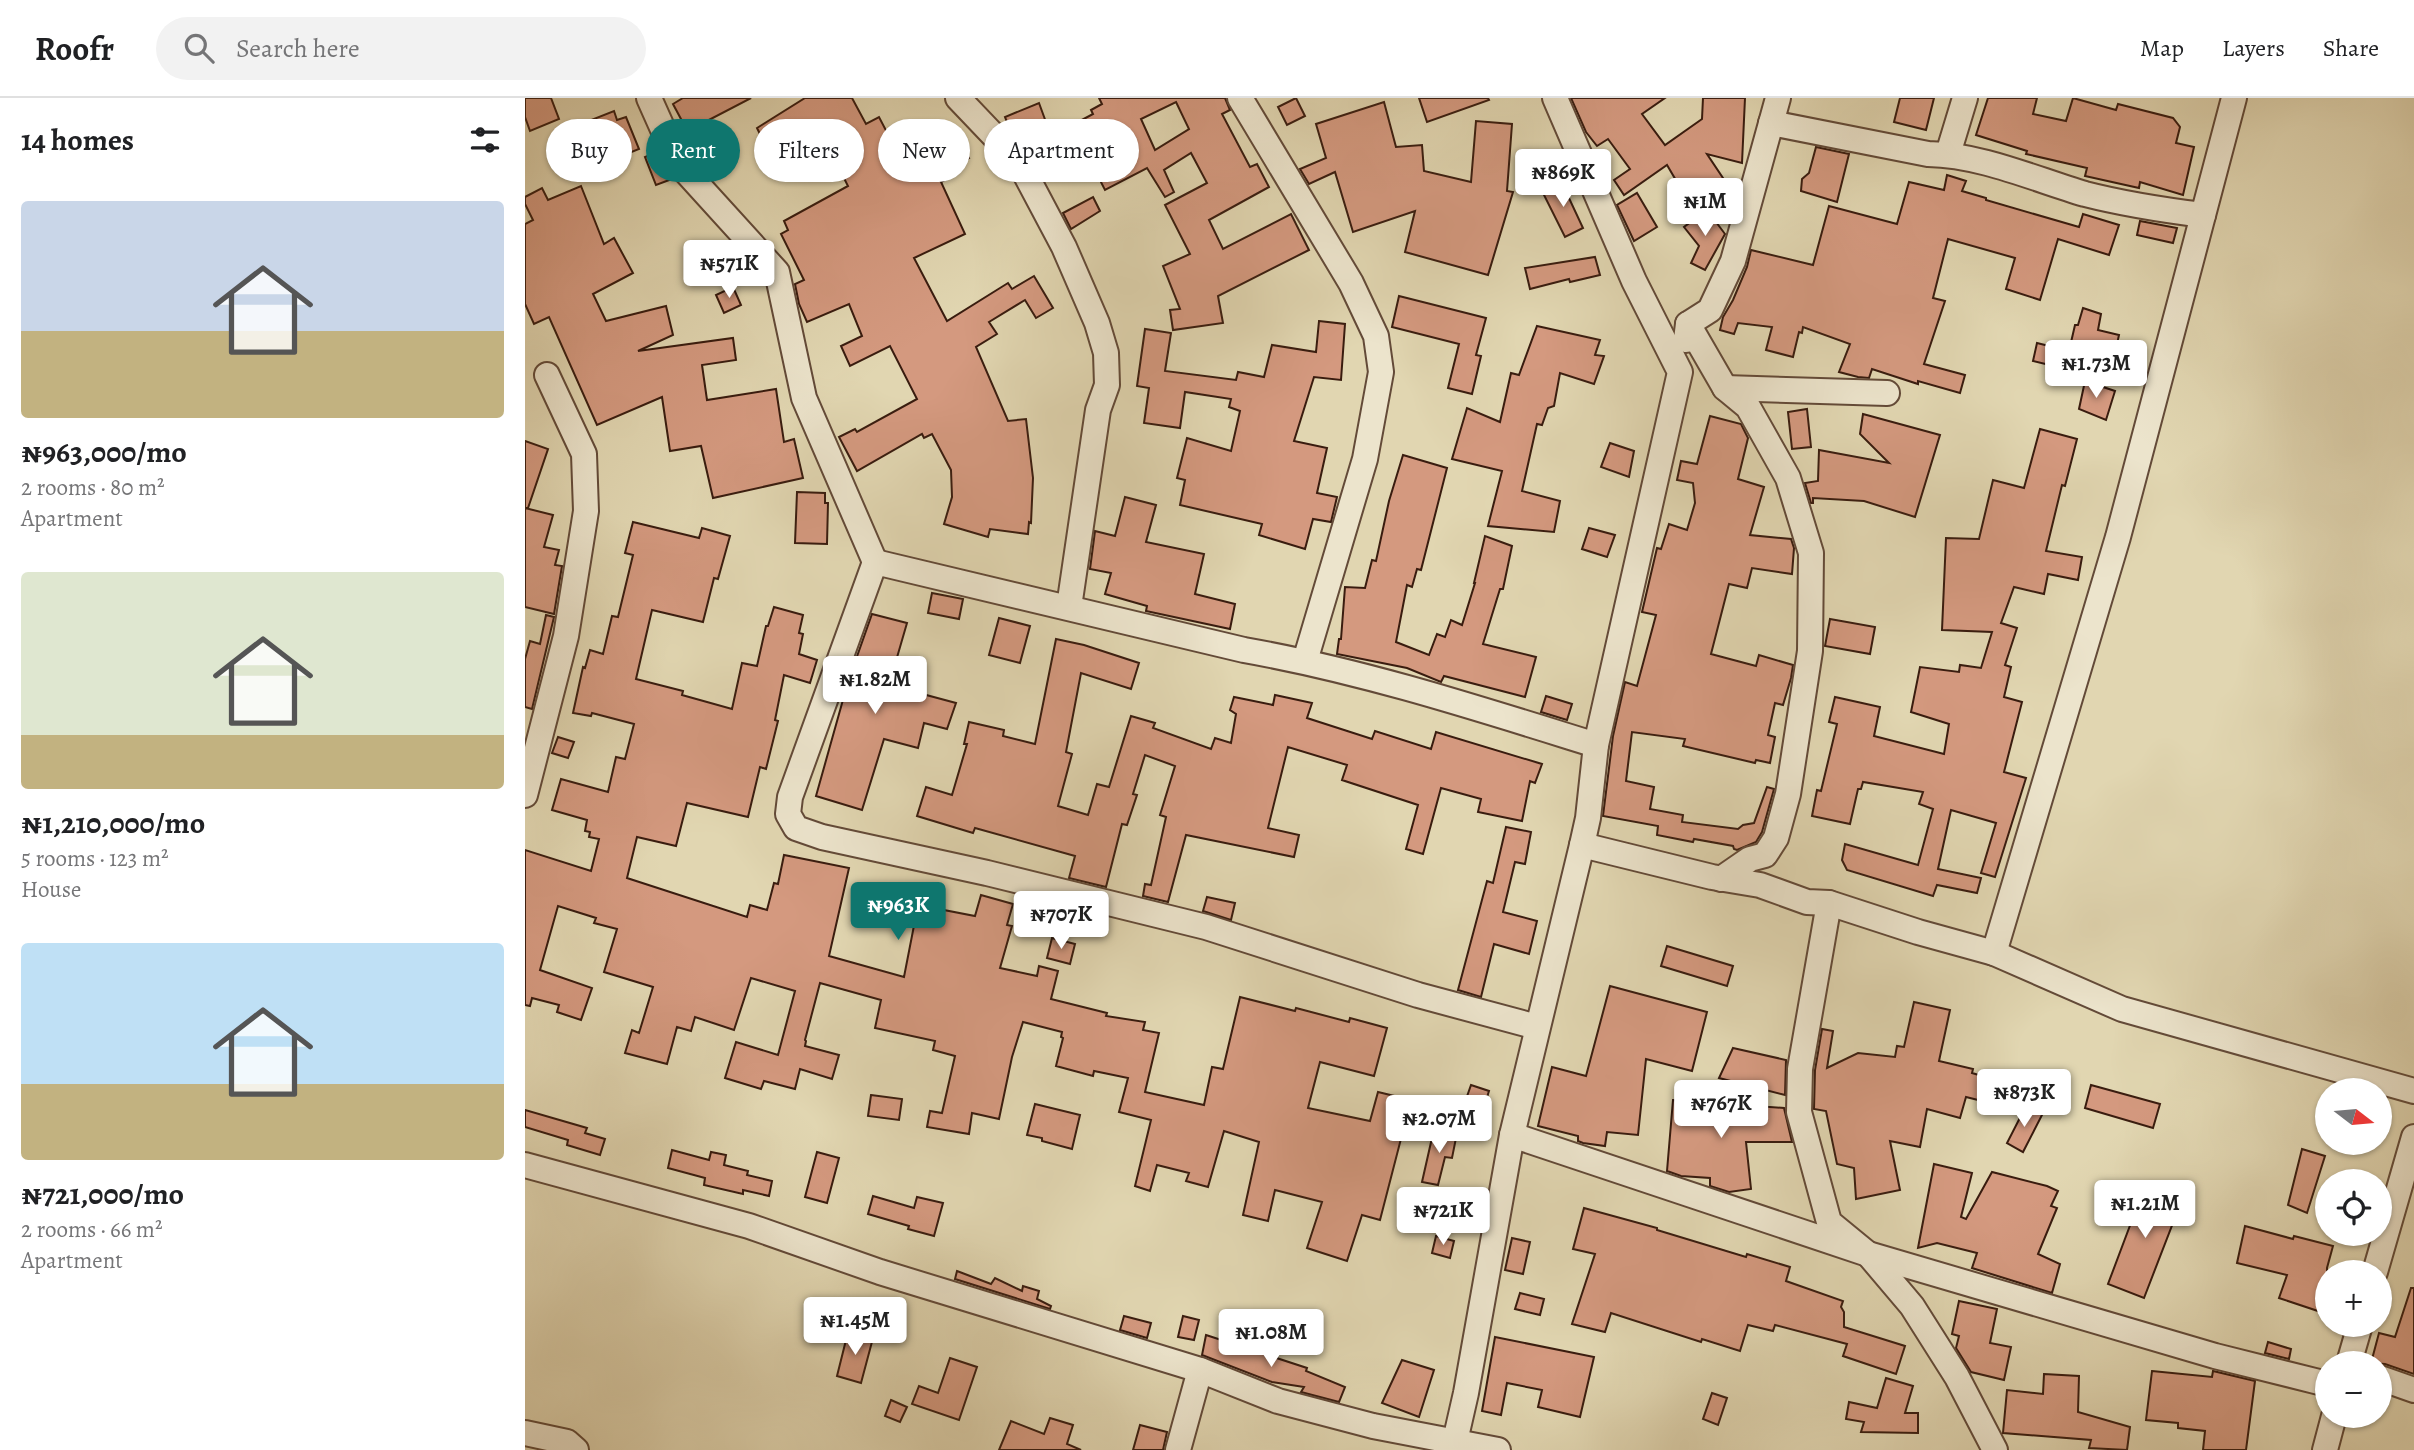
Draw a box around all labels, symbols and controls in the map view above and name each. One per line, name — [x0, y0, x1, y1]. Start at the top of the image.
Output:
search box — [156, 17, 646, 80]
text: Roofr — [35, 26, 114, 71]
icon: search — [180, 29, 218, 67]
text: Search here — [236, 31, 360, 66]
text: Map — [2140, 32, 2184, 64]
text: Layers — [2222, 32, 2285, 64]
text: Share — [2323, 32, 2379, 64]
chip: Buy — [546, 119, 632, 182]
chip: Rent — [646, 119, 740, 182]
chip: Filters — [754, 119, 864, 182]
chip: New — [878, 119, 970, 182]
chip: Apartment — [984, 119, 1139, 182]
text: 14 homes — [21, 120, 134, 160]
icon: filters — [466, 121, 504, 159]
pin: ₦869K — [1514, 150, 1612, 209]
text: ₦869K — [1531, 156, 1595, 187]
pin: ₦1M — [1671, 178, 1739, 238]
text: ₦1M — [1683, 185, 1727, 216]
pin: ₦571K — [680, 240, 778, 300]
icon: home — [200, 247, 326, 373]
text: ₦571K — [699, 247, 759, 278]
pin: ₦1.73M — [2039, 341, 2153, 400]
text: ₦1.73M — [2061, 347, 2131, 378]
text: ₦963,000/mo — [21, 432, 187, 472]
text: 2 rooms · 80 m² — [21, 472, 165, 503]
text: Apartment — [21, 503, 123, 534]
icon: home — [200, 618, 326, 744]
pin: ₦1.82M — [818, 656, 932, 716]
text: ₦1.82M — [839, 663, 911, 694]
text: ₦1,210,000/mo — [21, 803, 205, 843]
text: 5 rooms · 123 m² — [21, 843, 169, 874]
text: House — [21, 874, 81, 905]
pin: ₦963K — [849, 882, 947, 942]
text: ₦963K — [867, 889, 929, 920]
pin: ₦707K — [1012, 892, 1110, 951]
text: ₦707K — [1030, 898, 1092, 929]
icon: home — [200, 989, 326, 1115]
pin: ₦873K — [1975, 1070, 2073, 1129]
text: ₦873K — [1993, 1076, 2055, 1107]
north arrow — [2315, 1078, 2392, 1155]
map controls — [2315, 1078, 2392, 1428]
pin: ₦767K — [1672, 1080, 1770, 1140]
text: ₦767K — [1690, 1087, 1752, 1118]
pin: ₦2.07M — [1382, 1096, 1496, 1155]
text: ₦2.07M — [1402, 1102, 1476, 1133]
button: locate — [2315, 1169, 2392, 1246]
text: ₦721,000/mo — [21, 1174, 184, 1214]
pin: ₦1.21M — [2088, 1180, 2202, 1240]
text: ₦1.21M — [2110, 1187, 2180, 1218]
pin: ₦721K — [1394, 1188, 1492, 1247]
text: ₦721K — [1413, 1194, 1473, 1225]
text: 2 rooms · 66 m² — [21, 1214, 163, 1245]
text: Apartment — [21, 1245, 123, 1276]
button: + — [2315, 1260, 2392, 1337]
pin: ₦1.45M — [798, 1298, 912, 1357]
text: ₦1.45M — [820, 1304, 890, 1335]
pin: ₦1.08M — [1214, 1310, 1328, 1369]
text: ₦1.08M — [1235, 1316, 1307, 1347]
button: − — [2315, 1351, 2392, 1428]

